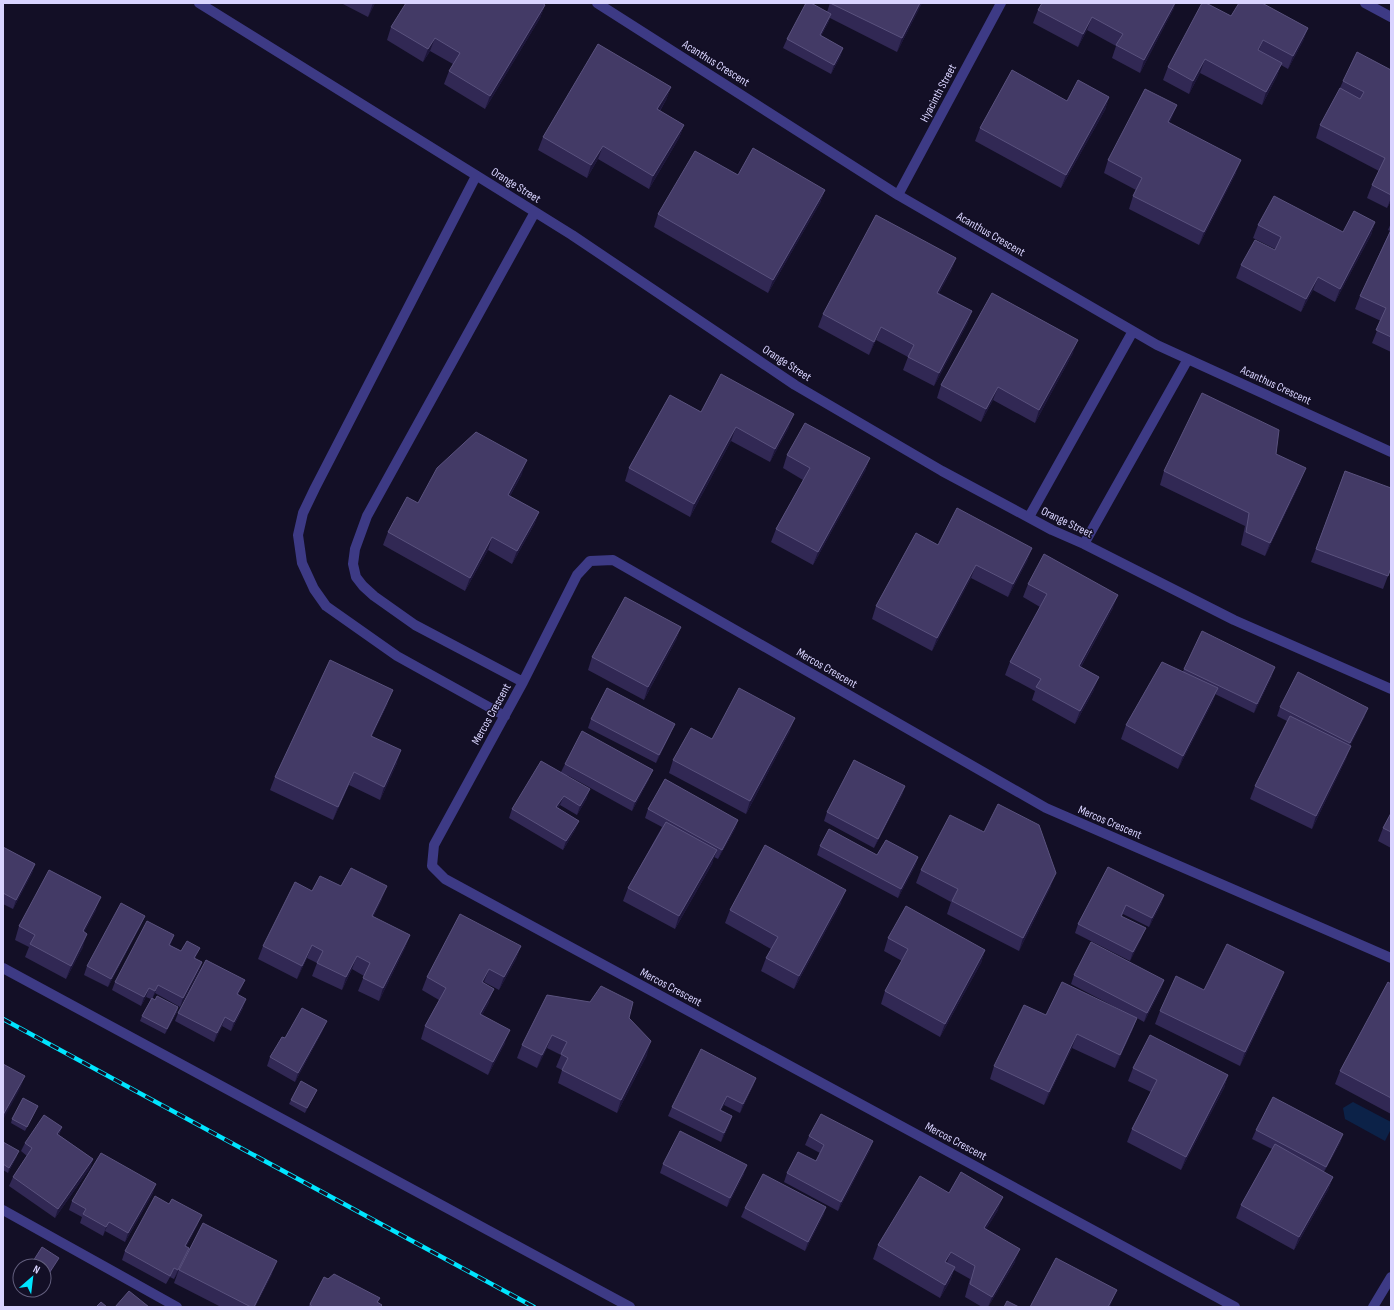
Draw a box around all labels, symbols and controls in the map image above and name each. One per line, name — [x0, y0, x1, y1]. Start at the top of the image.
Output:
street label: Acanthus Crescent — [679, 36, 752, 90]
street label: Hyacinth Street — [917, 61, 960, 125]
street label: Orange Street — [488, 164, 544, 207]
street label: Acanthus Crescent — [953, 208, 1028, 260]
street label: Orange Street — [759, 342, 814, 385]
street label: Acanthus Crescent — [1237, 362, 1314, 409]
street label: Orange Street — [1038, 503, 1095, 542]
street label: Mercos Crescent — [794, 645, 860, 692]
street label: Mercos Crescent — [468, 681, 515, 748]
street label: Mercos Crescent — [1076, 802, 1144, 843]
street label: Mercos Crescent — [637, 965, 705, 1010]
street label: Mercos Crescent — [922, 1119, 990, 1164]
north arrow — [12, 1258, 52, 1298]
text: N — [31, 1262, 42, 1277]

